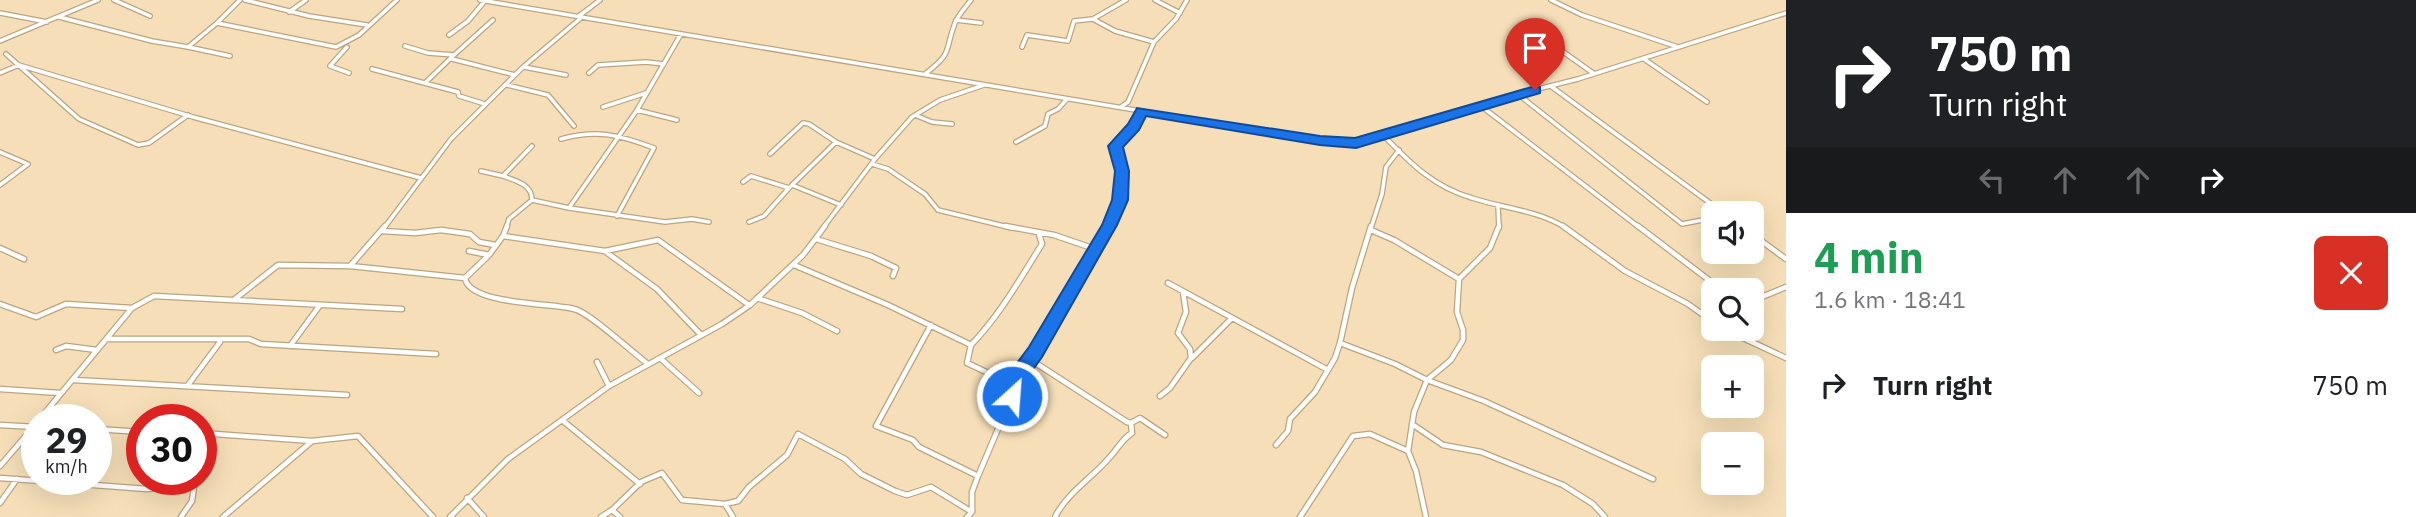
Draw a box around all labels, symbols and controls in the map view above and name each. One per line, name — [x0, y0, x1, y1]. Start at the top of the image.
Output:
pin — [1505, 18, 1565, 90]
text: 750 m — [1929, 21, 2073, 84]
icon: right — [1814, 28, 1905, 119]
icon: arrive — [1516, 29, 1554, 67]
text: Turn right — [1929, 83, 2067, 125]
icon: left — [1973, 161, 2011, 199]
icon: ahead — [2046, 161, 2084, 199]
icon: ahead — [2119, 161, 2157, 199]
icon: right — [2192, 161, 2230, 199]
map controls — [1701, 201, 1764, 495]
button: sound — [1701, 201, 1764, 264]
text: 4 min — [1814, 230, 1924, 285]
button: close — [2314, 236, 2388, 310]
button: search — [1701, 278, 1764, 341]
text: 1.6 km · 18:41 — [1814, 284, 1966, 314]
button: + — [1701, 355, 1764, 418]
position arrow — [975, 359, 1049, 433]
icon: right — [1814, 366, 1852, 404]
text: Turn right — [1873, 368, 1992, 402]
text: 750 m — [2312, 368, 2388, 402]
speed limit sign: 30 — [126, 404, 217, 495]
text: 29 — [45, 417, 88, 463]
button: − — [1701, 432, 1764, 495]
text: km/h — [45, 455, 88, 478]

